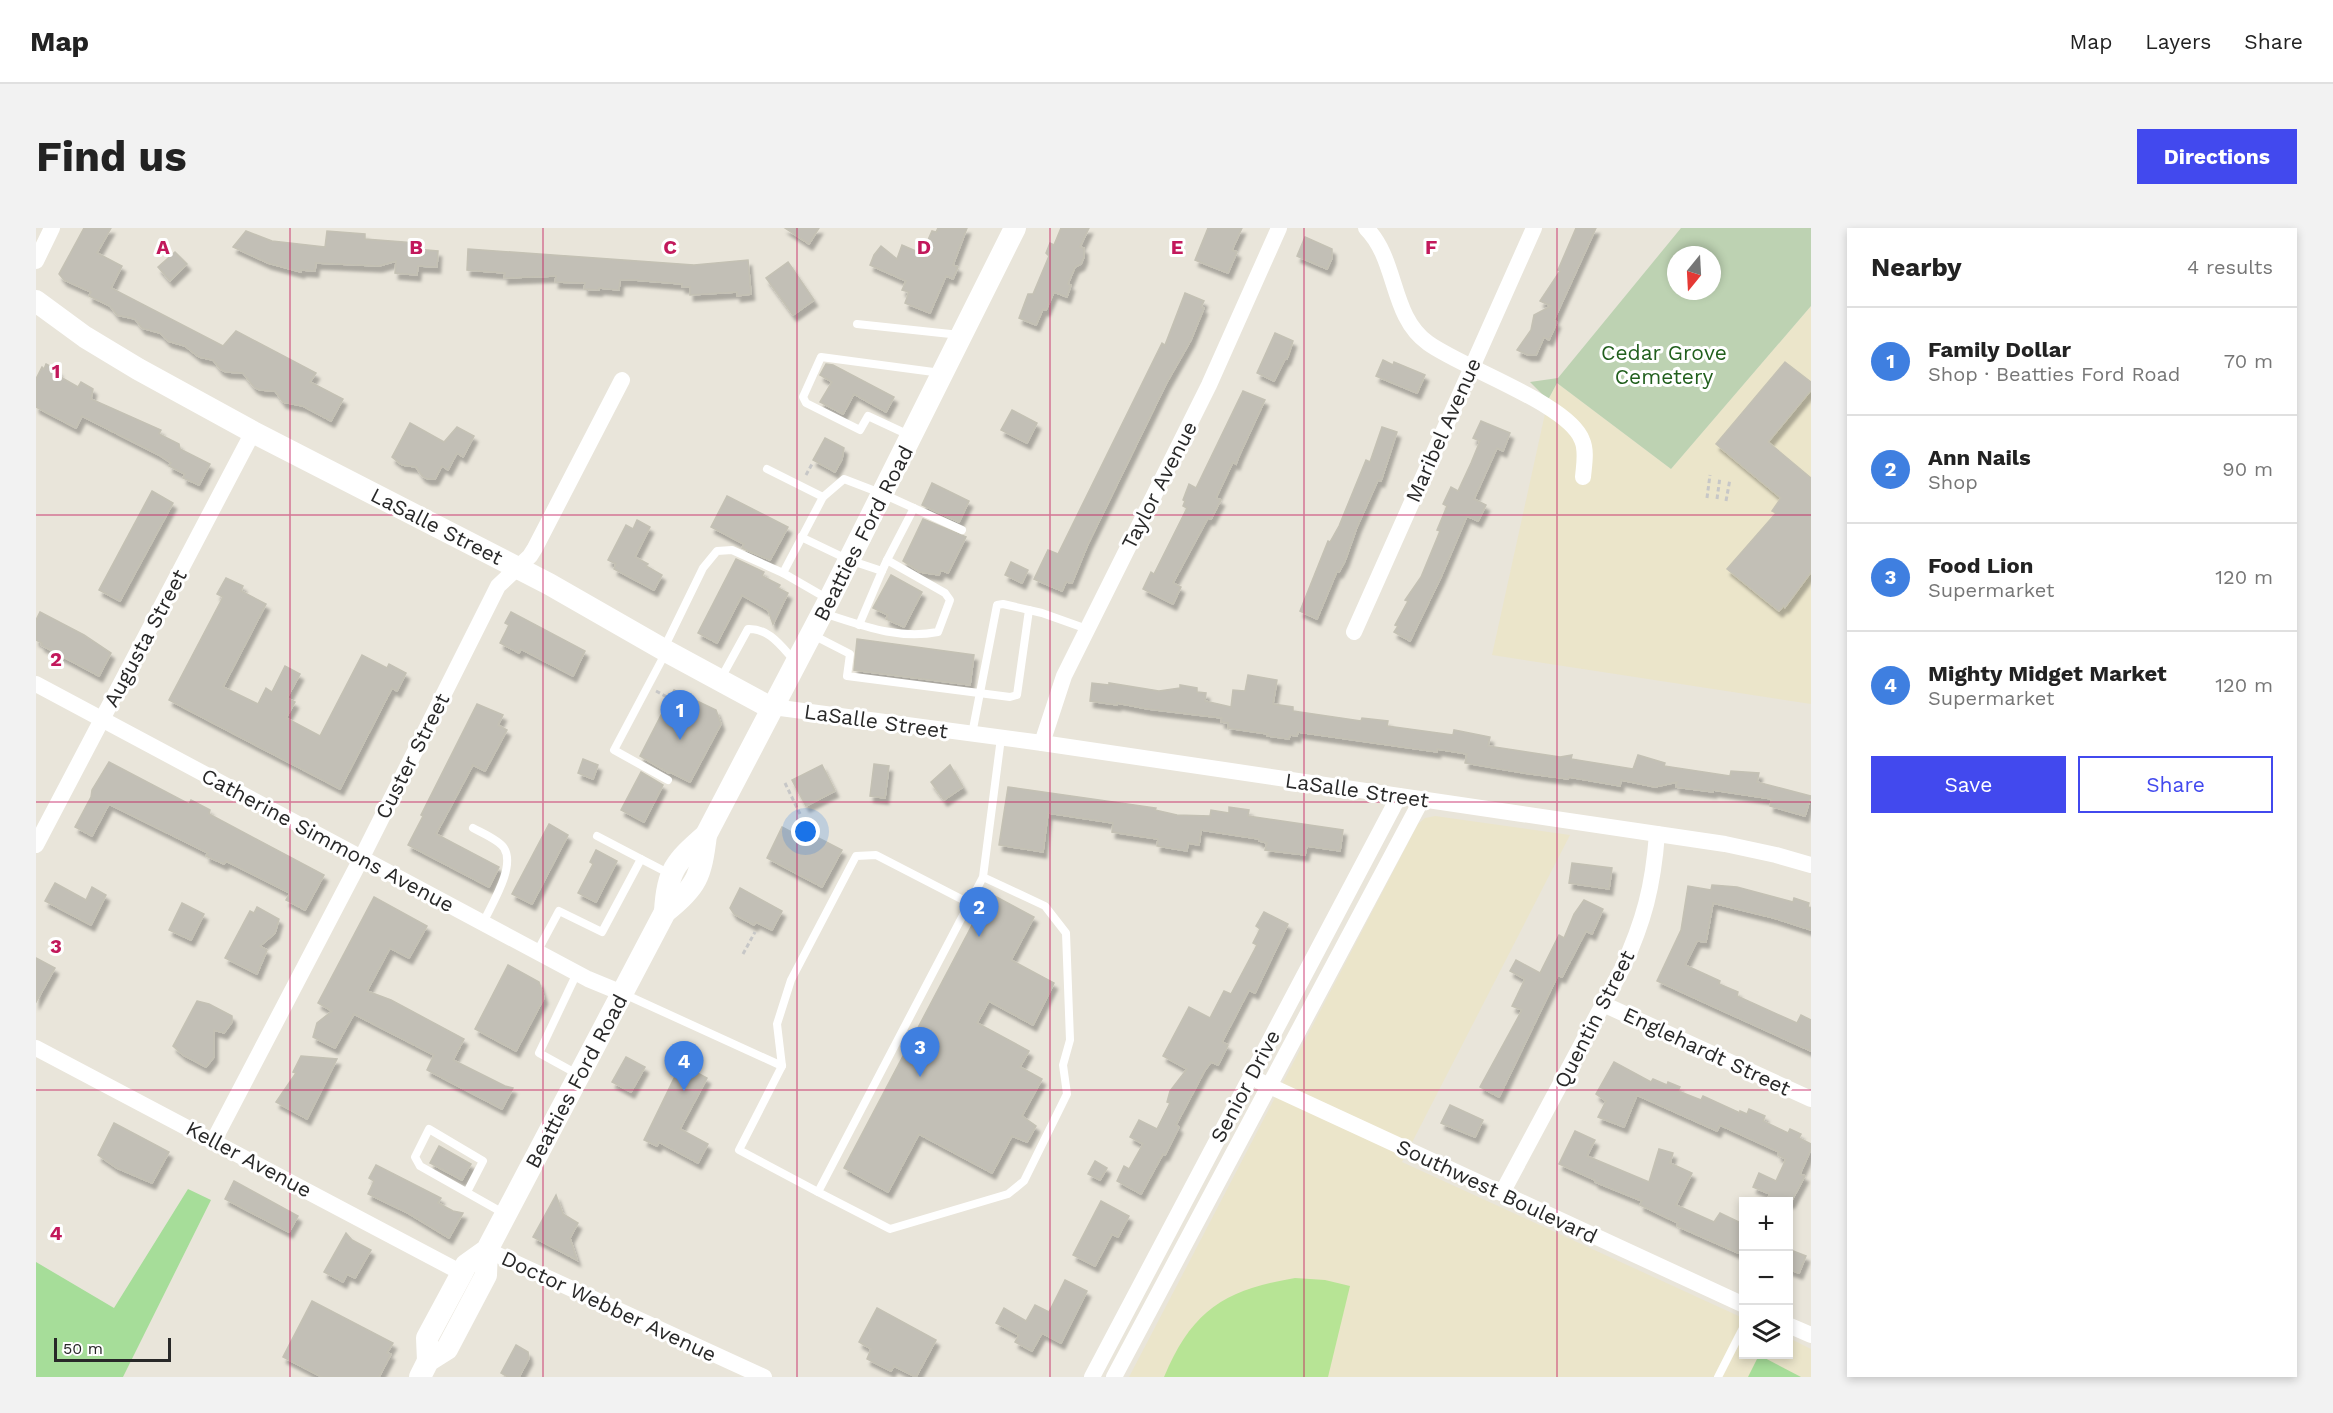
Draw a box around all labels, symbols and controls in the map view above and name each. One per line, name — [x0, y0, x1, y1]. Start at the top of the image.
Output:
text: Map — [30, 25, 89, 58]
text: Map — [2069, 29, 2112, 54]
text: Layers — [2145, 29, 2211, 54]
text: Share — [2244, 29, 2303, 54]
button: Directions — [2137, 129, 2297, 184]
text: Find us — [36, 132, 187, 181]
text: A — [156, 235, 170, 259]
text: B — [409, 235, 423, 259]
text: C — [663, 235, 677, 259]
text: D — [917, 235, 931, 259]
text: E — [1171, 235, 1183, 259]
text: F — [1425, 235, 1437, 259]
north arrow — [1667, 246, 1721, 300]
text: Nearby — [1871, 252, 1962, 282]
text: 4 results — [2187, 255, 2273, 279]
text: Family Dollar — [1928, 337, 2071, 362]
park label: Cedar Grove Cemetery — [1601, 340, 1727, 389]
text: 1 — [1886, 349, 1895, 373]
text: 70 m — [2224, 349, 2273, 373]
street label: Maribel Avenue — [1400, 354, 1486, 506]
text: 1 — [52, 359, 60, 383]
text: Shop · Beatties Ford Road — [1928, 362, 2180, 386]
street label: Taylor Avenue — [1116, 417, 1202, 553]
street label: Beatties Ford Road — [808, 441, 918, 625]
text: Ann Nails — [1928, 445, 2031, 470]
text: 2 — [1885, 457, 1896, 481]
text: 90 m — [2222, 457, 2273, 481]
text: Shop — [1928, 470, 1978, 494]
street label: LaSalle Street — [367, 482, 507, 570]
text: Food Lion — [1928, 553, 2033, 578]
street label: Augusta Street — [98, 565, 192, 711]
text: 3 — [1885, 565, 1896, 589]
text: 120 m — [2215, 565, 2273, 589]
text: Supermarket — [1928, 578, 2054, 602]
text: 2 — [50, 647, 62, 671]
text: Mighty Midget Market — [1928, 661, 2167, 686]
text: 4 — [1884, 673, 1897, 697]
text: 120 m — [2215, 673, 2273, 697]
text: Supermarket — [1928, 686, 2054, 710]
street label: Custer Street — [370, 689, 455, 823]
pin: 1 — [660, 690, 700, 740]
street label: LaSalle Street — [803, 699, 950, 743]
button: Save — [1871, 756, 2066, 813]
button: Share — [2078, 756, 2273, 813]
street label: Catherine Simmons Avenue — [197, 763, 459, 917]
street label: LaSalle Street — [1284, 768, 1431, 812]
your location — [791, 817, 820, 846]
pin: 2 — [960, 888, 998, 937]
text: 3 — [50, 934, 62, 958]
street label: Quentin Street — [1548, 946, 1640, 1092]
street label: Beatties Ford Road — [520, 990, 632, 1172]
street label: Englehardt Street — [1619, 1001, 1795, 1101]
street label: Senior Drive — [1205, 1025, 1285, 1147]
pin: 3 — [900, 1028, 940, 1077]
pin: 4 — [664, 1042, 704, 1091]
street label: Keller Avenue — [182, 1115, 316, 1203]
street label: Southwest Boulevard — [1393, 1134, 1601, 1248]
map controls — [1739, 1197, 1793, 1359]
button: + — [1739, 1197, 1793, 1251]
text: 4 — [50, 1221, 63, 1245]
street label: Doctor Webber Avenue — [498, 1245, 720, 1367]
button: − — [1739, 1251, 1793, 1305]
button: layers — [1739, 1305, 1793, 1359]
scale bar — [54, 1335, 171, 1362]
text: 50 m — [63, 1339, 103, 1358]

